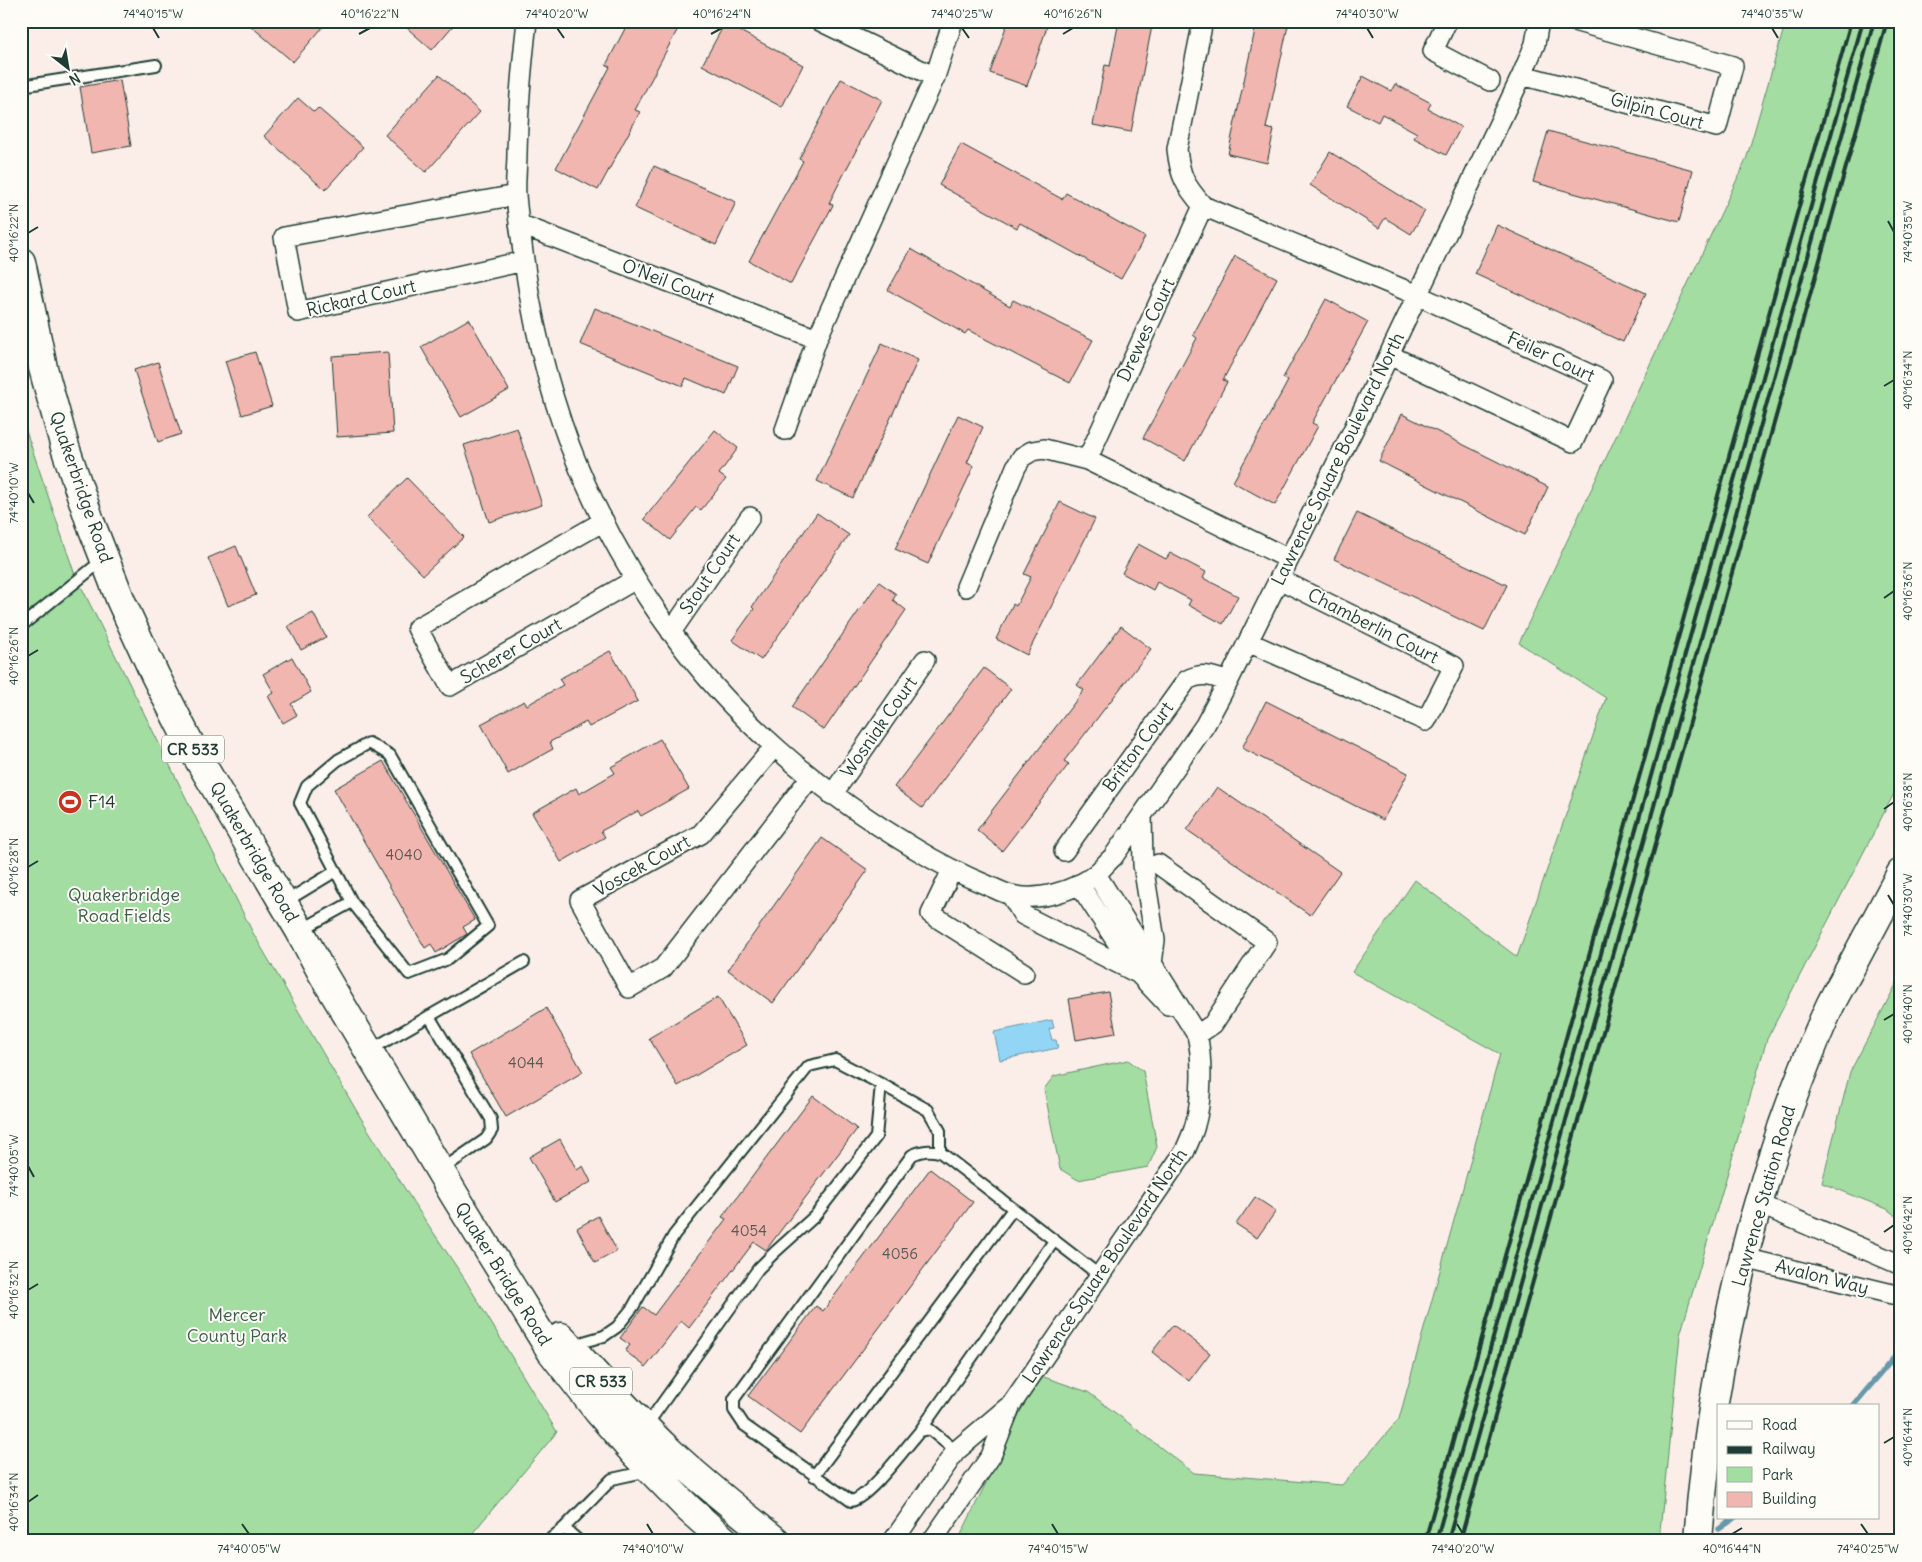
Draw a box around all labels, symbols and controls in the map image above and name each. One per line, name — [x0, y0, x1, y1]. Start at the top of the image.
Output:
text: 74°40'15"W — [123, 6, 183, 21]
text: 40°16'22"N — [341, 6, 399, 21]
text: 74°40'20"W — [526, 6, 589, 21]
text: 40°16'24"N — [693, 6, 751, 21]
text: 74°40'25"W — [931, 6, 993, 21]
text: 40°16'26"N — [1044, 6, 1102, 21]
text: 74°40'30"W — [1335, 6, 1399, 21]
text: 74°40'35"W — [1741, 6, 1803, 21]
north arrow — [42, 42, 92, 92]
text: N — [66, 69, 83, 89]
street label: Gilpin Court — [1608, 87, 1706, 134]
text: 74°40'35"W — [1900, 201, 1915, 263]
text: 40°16'22"N — [6, 204, 21, 262]
street label: O'Neil Court — [619, 253, 718, 310]
street label: Rickard Court — [304, 274, 418, 321]
street label: Drewes Court — [1112, 274, 1179, 385]
street label: Feiler Court — [1504, 326, 1599, 387]
street label: Lawrence Square Boulevard North — [1266, 329, 1409, 589]
text: 40°16'34"N — [1900, 351, 1915, 409]
street label: Quakerbridge Road — [45, 408, 118, 566]
text: 74°40'10"W — [6, 462, 21, 524]
street label: Stout Court — [674, 529, 745, 618]
text: 40°16'36"N — [1900, 562, 1915, 620]
street label: Chamberlin Court — [1304, 583, 1442, 668]
street label: Scherer Court — [456, 612, 565, 689]
text: 40°16'26"N — [6, 627, 21, 685]
street label: Wosniak Court — [835, 672, 922, 782]
street label: Britton Court — [1097, 697, 1178, 796]
road number: CR 533 — [162, 736, 224, 762]
text: 40°16'38"N — [1900, 773, 1915, 831]
street label: Quakerbridge Road — [205, 777, 304, 926]
sports icon: F14 — [57, 789, 83, 815]
place label: F14 — [88, 790, 116, 813]
street label: Voscek Court — [590, 830, 694, 901]
text: 40°16'28"N — [6, 838, 21, 896]
house number: 4040 — [385, 845, 423, 864]
text: 74°40'30"W — [1900, 873, 1915, 937]
park label: Quakerbridge Road Fields — [68, 883, 180, 927]
text: 40°16'40"N — [1900, 984, 1915, 1044]
house number: 4044 — [508, 1053, 544, 1072]
street label: Lawrence Station Road — [1727, 1102, 1800, 1289]
text: 74°40'05"W — [6, 1134, 21, 1198]
street label: Lawrence Square Boulevard North — [1017, 1144, 1192, 1388]
text: 40°16'42"N — [1900, 1196, 1915, 1254]
street label: Quaker Bridge Road — [450, 1198, 557, 1350]
house number: 4054 — [731, 1221, 767, 1240]
house number: 4056 — [882, 1244, 918, 1263]
street label: Avalon Way — [1773, 1254, 1871, 1299]
text: 40°16'32"N — [6, 1261, 21, 1319]
park label: Mercer County Park — [187, 1303, 287, 1347]
road number: CR 533 — [570, 1368, 632, 1394]
legend — [1717, 1404, 1880, 1520]
text: 40°16'44"N — [1900, 1408, 1915, 1466]
text: Road — [1762, 1415, 1797, 1434]
text: Railway — [1762, 1439, 1816, 1458]
text: Park — [1762, 1465, 1793, 1484]
text: 40°16'34"N — [6, 1473, 21, 1531]
text: Building — [1762, 1489, 1817, 1508]
text: 74°40'05"W — [217, 1541, 281, 1556]
text: 74°40'10"W — [622, 1541, 684, 1556]
text: 74°40'15"W — [1028, 1541, 1088, 1556]
text: 74°40'20"W — [1432, 1541, 1495, 1556]
text: 40°16'44"N — [1703, 1541, 1761, 1556]
text: 74°40'25"W — [1837, 1541, 1899, 1556]

